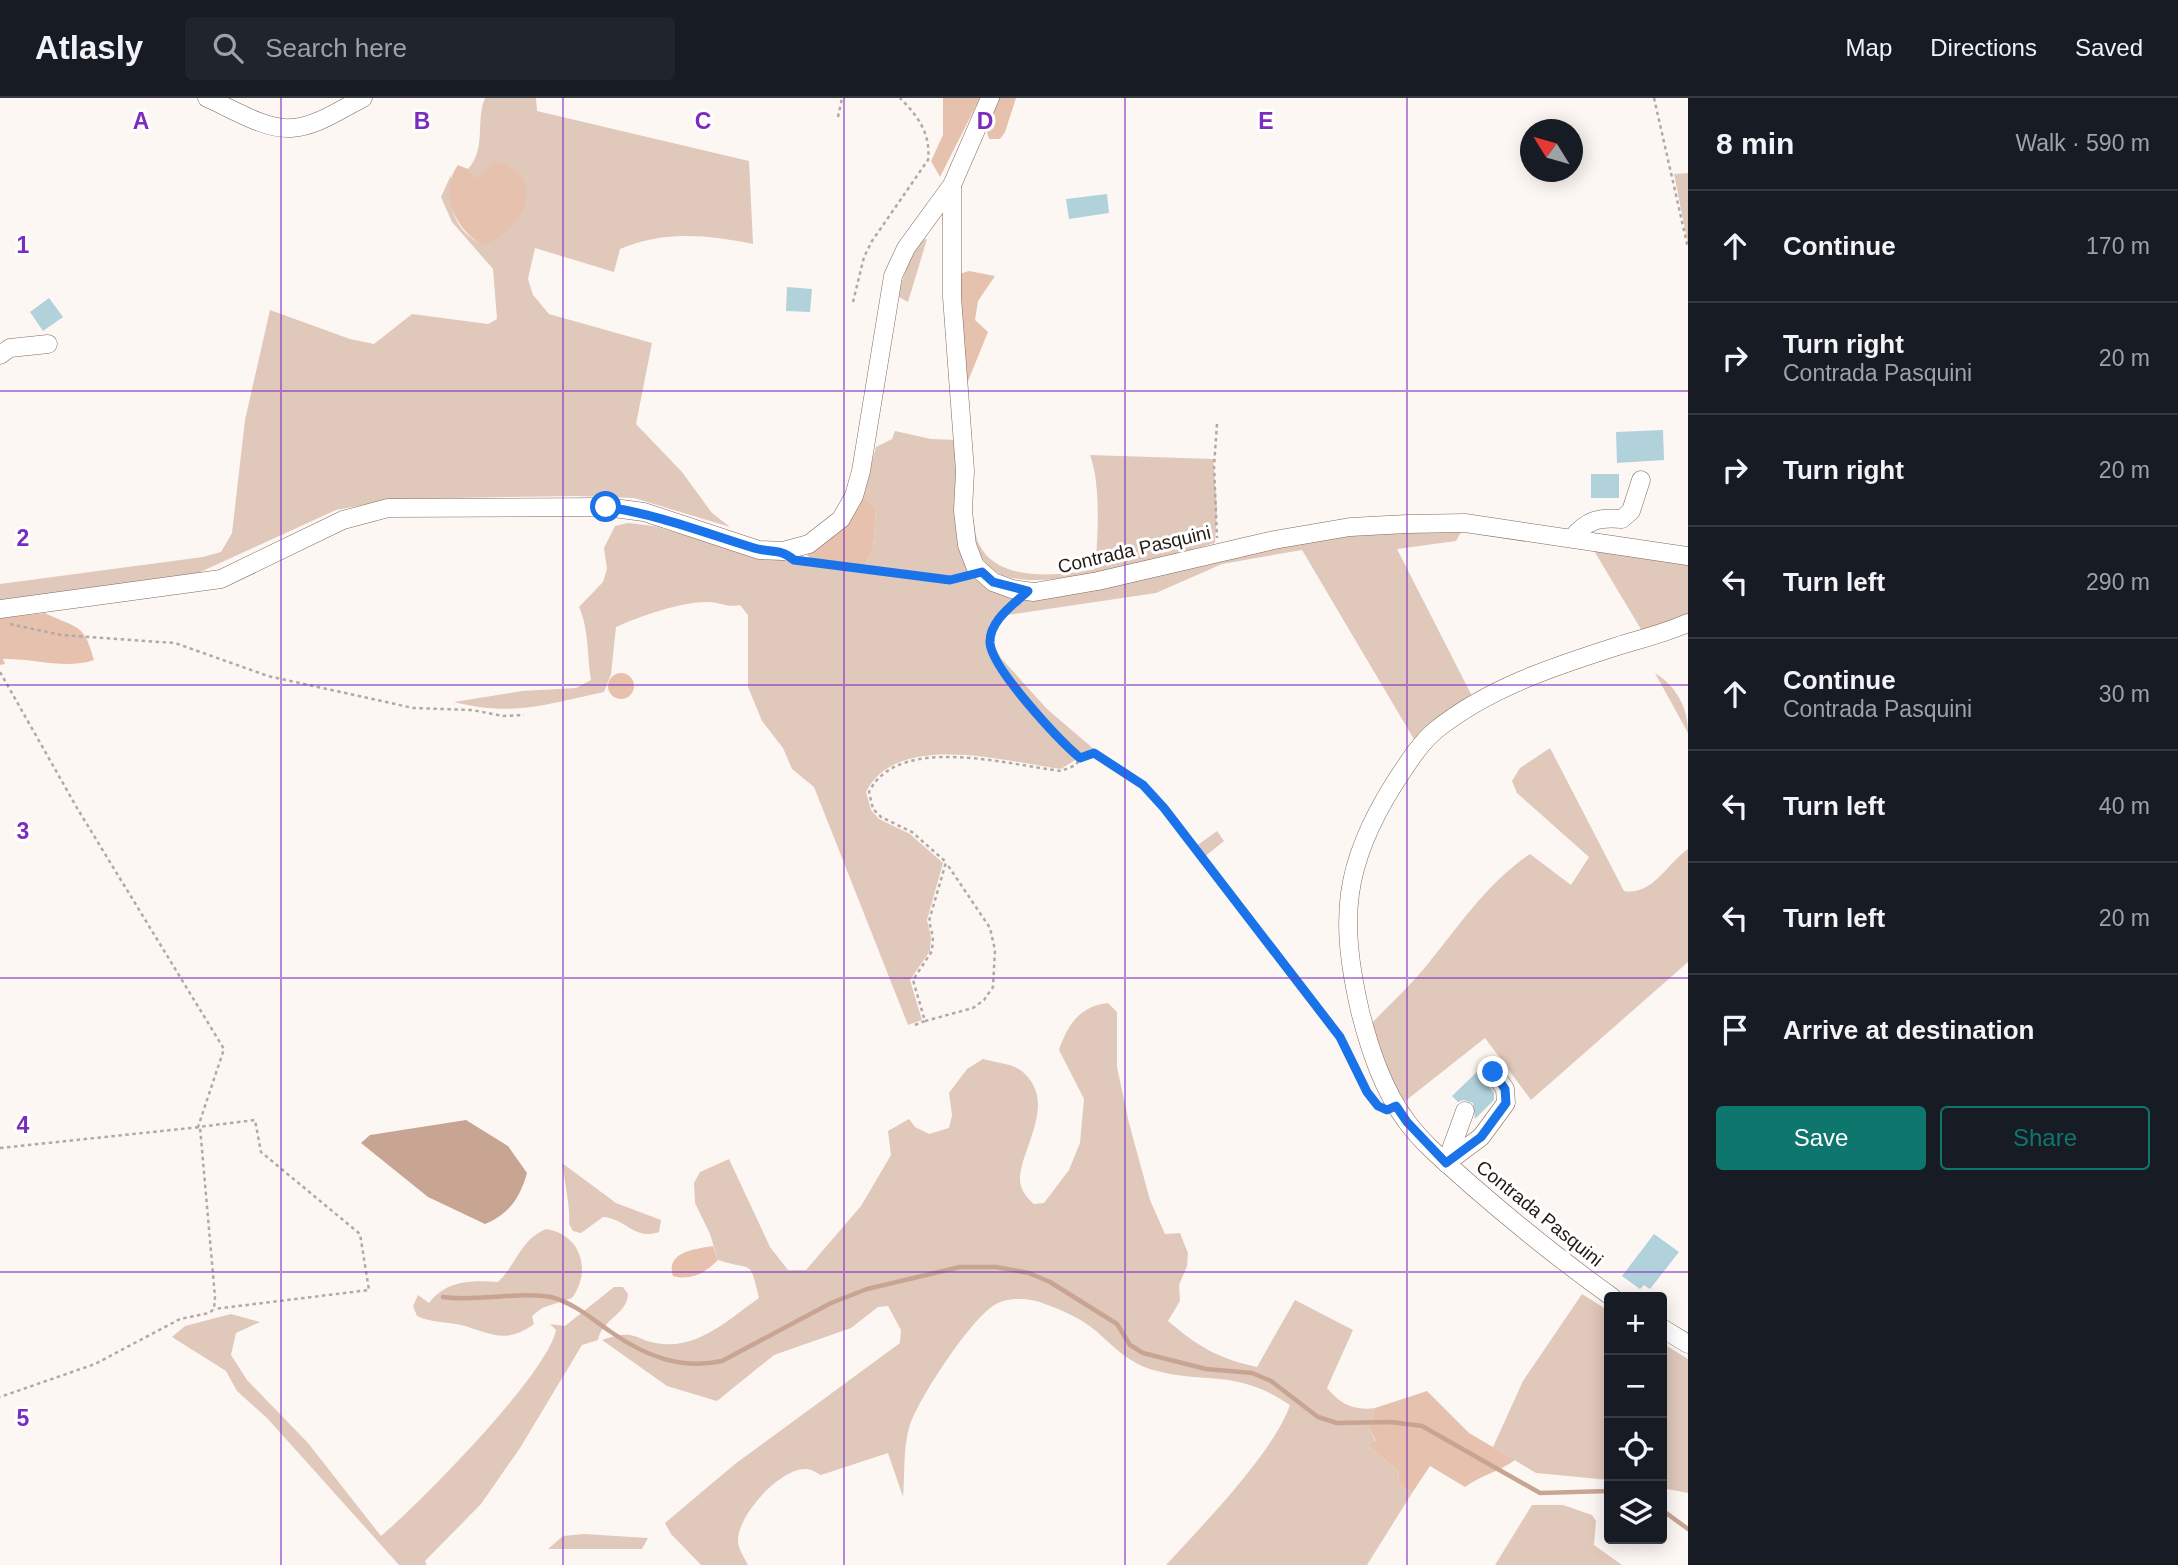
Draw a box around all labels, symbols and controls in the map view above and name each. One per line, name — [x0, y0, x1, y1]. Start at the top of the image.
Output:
search box — [185, 17, 675, 80]
text: Atlasly — [35, 29, 143, 66]
icon: search — [209, 29, 247, 67]
text: Search here — [265, 33, 407, 63]
text: Map — [1846, 34, 1892, 61]
text: Directions — [1930, 34, 2037, 61]
text: Saved — [2075, 34, 2143, 61]
text: A — [133, 108, 149, 134]
text: B — [414, 108, 430, 134]
text: C — [695, 108, 711, 134]
text: D — [977, 108, 993, 134]
text: E — [1258, 108, 1274, 134]
north arrow — [1520, 119, 1583, 182]
text: 8 min — [1716, 127, 1794, 160]
text: Walk · 590 m — [2015, 130, 2150, 156]
icon: ahead — [1716, 227, 1754, 265]
text: Continue — [1783, 231, 1896, 261]
text: 1 — [17, 232, 30, 258]
text: 170 m — [2086, 233, 2150, 259]
text: Turn right — [1783, 329, 1904, 359]
icon: right — [1716, 339, 1754, 377]
text: 20 m — [2099, 345, 2150, 371]
text: Contrada Pasquini — [1783, 360, 1972, 386]
icon: right — [1716, 451, 1754, 489]
text: Turn right — [1783, 455, 1904, 485]
text: 20 m — [2099, 457, 2150, 483]
route start — [590, 491, 621, 522]
street label: Contrada Pasquini — [1056, 522, 1213, 577]
text: 2 — [17, 525, 29, 551]
icon: left — [1716, 563, 1754, 601]
text: Turn left — [1783, 567, 1885, 597]
text: 290 m — [2086, 569, 2150, 595]
text: Continue — [1783, 665, 1896, 695]
icon: ahead — [1716, 675, 1754, 713]
text: 30 m — [2099, 681, 2150, 707]
text: Contrada Pasquini — [1783, 696, 1972, 722]
icon: left — [1716, 787, 1754, 825]
text: Turn left — [1783, 791, 1885, 821]
text: 40 m — [2099, 793, 2150, 819]
text: 3 — [17, 818, 29, 844]
icon: left — [1716, 899, 1754, 937]
text: Turn left — [1783, 903, 1885, 933]
text: 20 m — [2099, 905, 2150, 931]
icon: arrive — [1716, 1011, 1754, 1049]
text: Arrive at destination — [1783, 1015, 2034, 1045]
route end — [1477, 1056, 1508, 1087]
button: Save — [1716, 1106, 1926, 1170]
button: Share — [1940, 1106, 2150, 1170]
text: 4 — [17, 1112, 30, 1138]
street label: Contrada Pasquini — [1472, 1156, 1607, 1271]
map controls — [1604, 1292, 1667, 1544]
button: + — [1604, 1292, 1667, 1355]
button: − — [1604, 1355, 1667, 1418]
text: 5 — [17, 1405, 30, 1431]
button: locate — [1604, 1418, 1667, 1481]
button: layers — [1604, 1481, 1667, 1544]

